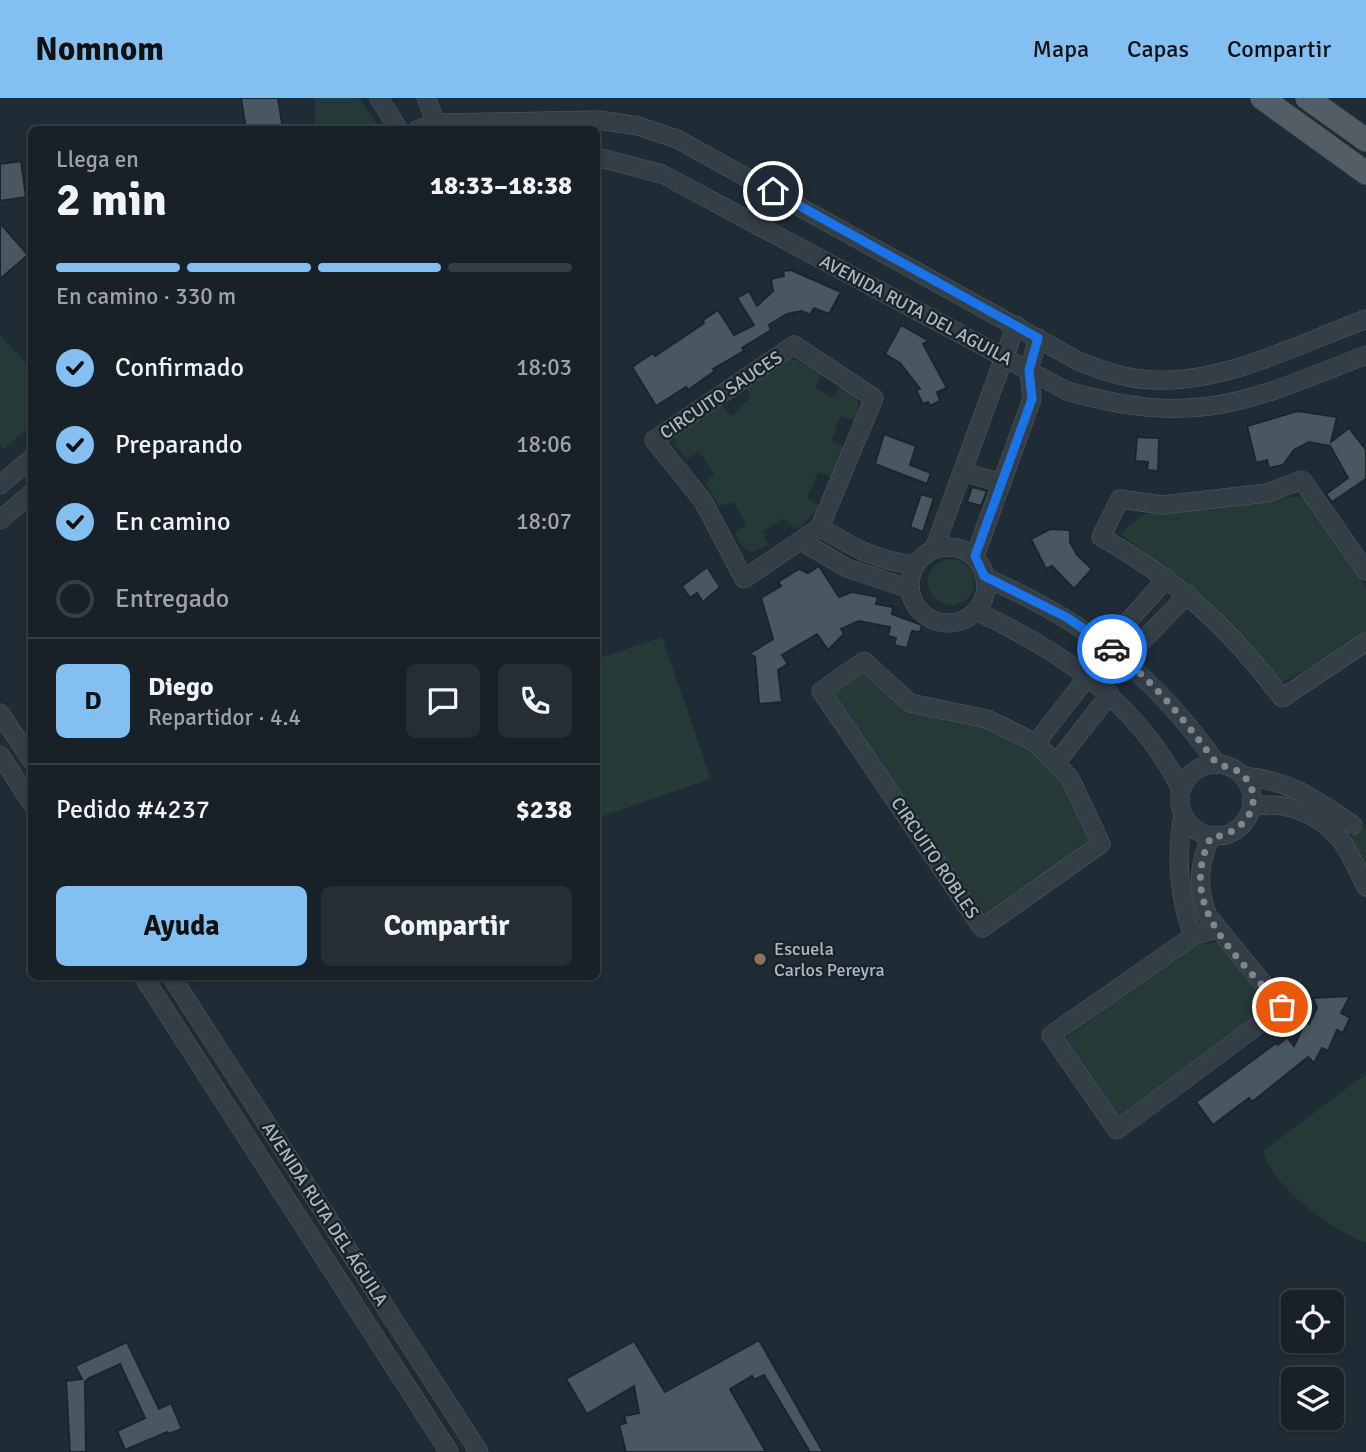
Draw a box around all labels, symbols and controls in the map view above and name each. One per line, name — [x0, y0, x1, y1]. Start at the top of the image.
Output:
text: Nomnom — [35, 29, 164, 70]
text: Mapa — [1033, 34, 1089, 64]
text: Capas — [1127, 34, 1189, 64]
text: Compartir — [1227, 34, 1331, 64]
text: Llega en — [56, 145, 139, 174]
pin — [743, 161, 803, 221]
text: 18:33–18:38 — [430, 170, 572, 202]
text: 2 min — [56, 172, 167, 228]
icon: home — [754, 172, 792, 210]
street label: AVENIDA RUTA DEL AGUILA — [816, 250, 1016, 370]
text: En camino · 330 m — [56, 282, 236, 311]
street label: CIRCUITO SAUCES — [656, 346, 786, 444]
icon: check — [56, 349, 94, 387]
text: Confirmado — [115, 352, 244, 384]
text: 18:03 — [516, 353, 572, 382]
icon: check — [56, 426, 94, 464]
text: Preparando — [115, 429, 242, 461]
text: 18:06 — [516, 430, 572, 459]
icon: check — [56, 503, 94, 541]
text: En camino — [115, 506, 231, 538]
text: 18:07 — [516, 507, 572, 536]
text: Entregado — [115, 583, 229, 615]
courier — [1077, 614, 1147, 684]
icon: car — [1093, 630, 1131, 668]
button: chat — [406, 664, 480, 738]
button: phone — [498, 664, 572, 738]
text: Diego — [148, 671, 214, 703]
text: D — [84, 685, 102, 717]
text: Repartidor · 4.4 — [148, 703, 301, 732]
street label: CIRCUITO ROBLES — [886, 793, 984, 923]
text: Pedido #4237 — [56, 794, 210, 826]
text: $238 — [516, 794, 572, 826]
button: Ayuda — [56, 886, 307, 966]
button: Compartir — [321, 886, 572, 966]
place label: Escuela Carlos Pereyra — [774, 938, 885, 981]
marker: Escuela Carlos Pereyra — [752, 951, 768, 967]
pin — [1252, 977, 1312, 1037]
icon: bag — [1263, 988, 1301, 1026]
street label: AVENIDA RUTA DEL ÁGUILA — [257, 1118, 393, 1310]
map controls — [1281, 1290, 1344, 1430]
button: locate — [1281, 1290, 1344, 1353]
button: layers — [1281, 1367, 1344, 1430]

